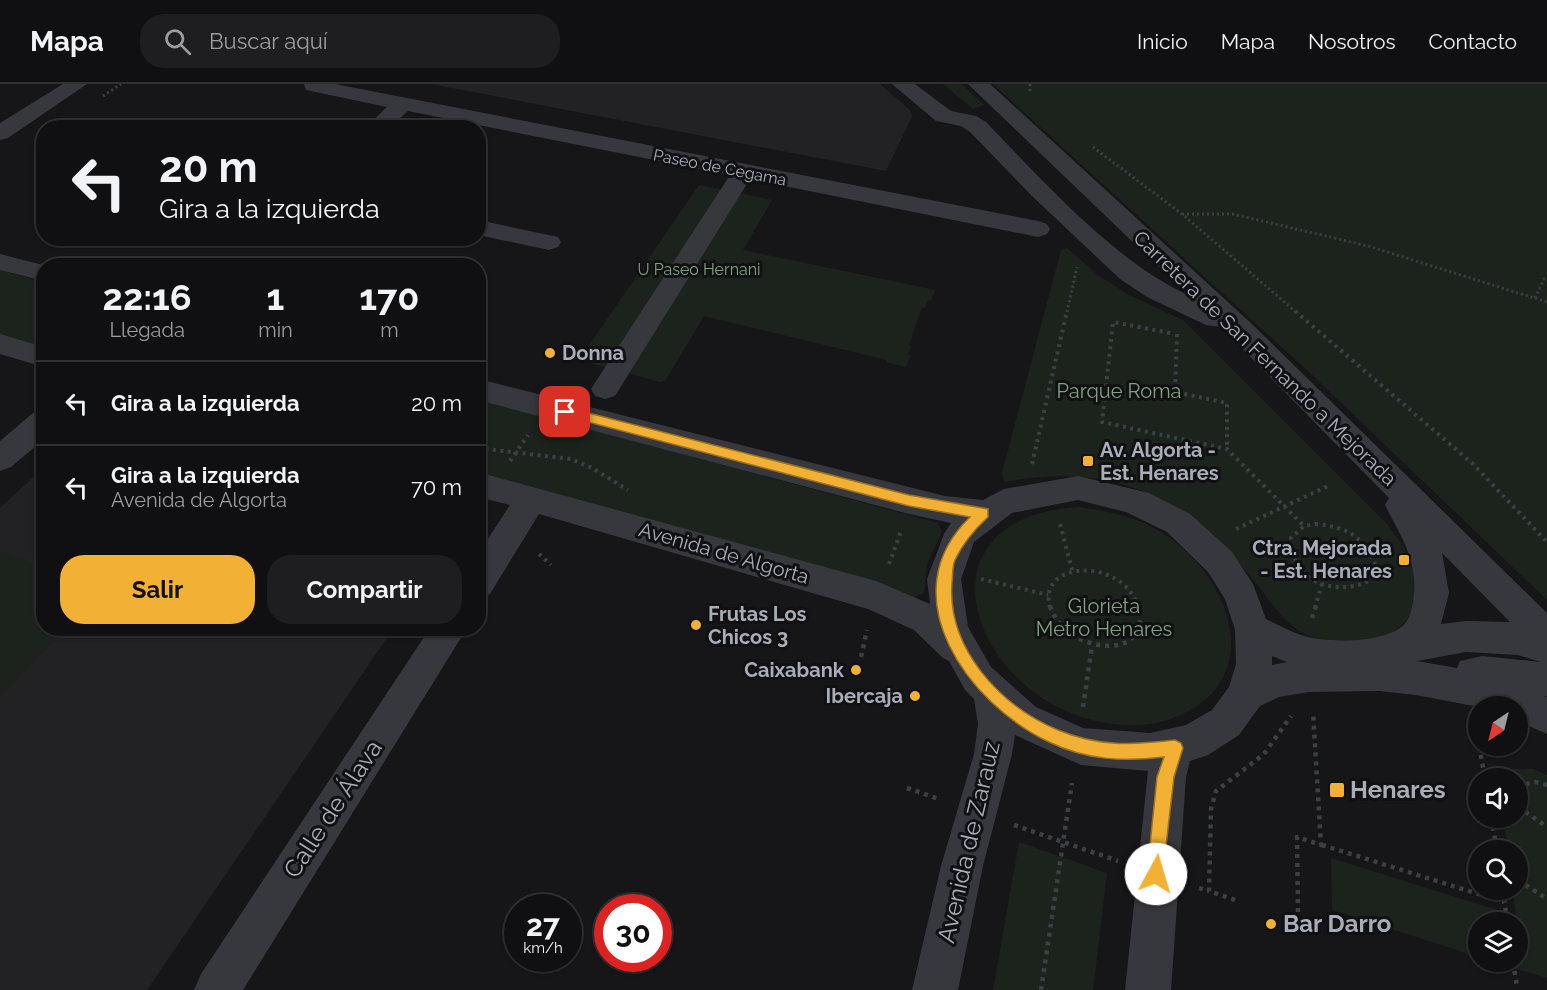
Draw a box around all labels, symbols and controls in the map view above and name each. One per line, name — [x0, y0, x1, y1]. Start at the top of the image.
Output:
search box — [140, 14, 560, 68]
text: Mapa — [30, 25, 104, 58]
icon: search — [161, 25, 194, 58]
text: Buscar aquí — [209, 28, 328, 54]
text: Inicio — [1137, 29, 1188, 54]
text: Mapa — [1221, 29, 1275, 54]
text: Nosotros — [1308, 29, 1396, 54]
text: Contacto — [1429, 29, 1517, 54]
text: 20 m — [159, 143, 258, 192]
icon: left — [60, 144, 138, 222]
street label: Paseo de Cegama — [652, 145, 788, 190]
text: Gira a la izquierda — [159, 193, 380, 224]
street label: Carretera de San Fernando a Mejorada — [1128, 226, 1402, 490]
park label: U Paseo Hernani — [637, 260, 761, 279]
text: 22:16 — [103, 276, 192, 318]
text: 1 — [267, 276, 284, 318]
text: 170 — [359, 276, 419, 318]
text: Llegada — [109, 318, 185, 342]
text: min — [258, 318, 293, 342]
text: m — [380, 318, 399, 342]
place label: Donna — [562, 341, 624, 365]
marker: Donna — [543, 346, 557, 360]
park label: Parque Roma — [1057, 379, 1181, 403]
pin — [539, 386, 590, 437]
icon: left — [60, 387, 93, 420]
text: Gira a la izquierda — [111, 390, 300, 416]
text: 20 m — [411, 390, 462, 416]
icon: arrive — [548, 395, 581, 428]
place label: Av. Algorta - Est. Henares — [1100, 438, 1219, 485]
marker: Av. Algorta - Est. Henares — [1081, 454, 1095, 468]
text: Gira a la izquierda — [111, 462, 300, 488]
icon: left — [60, 471, 93, 504]
text: 70 m — [411, 474, 462, 500]
text: Avenida de Algorta — [111, 488, 287, 512]
street label: Avenida de Algorta — [636, 517, 812, 589]
place label: Ctra. Mejorada - Est. Henares — [1252, 536, 1392, 583]
marker: Ctra. Mejorada - Est. Henares — [1397, 553, 1411, 567]
button: Salir — [60, 555, 255, 624]
button: Compartir — [267, 555, 462, 624]
park label: Glorieta Metro Henares — [1036, 594, 1172, 641]
place label: Frutas Los Chicos 3 — [708, 602, 807, 649]
marker: Frutas Los Chicos 3 — [689, 618, 703, 632]
place label: Caixabank — [744, 658, 845, 682]
marker: Caixabank — [849, 663, 863, 677]
place label: Ibercaja — [826, 684, 903, 708]
marker: Ibercaja — [908, 689, 922, 703]
north arrow — [1468, 696, 1528, 756]
map controls — [1468, 696, 1528, 972]
street label: Calle de Álava — [277, 734, 388, 883]
street label: Avenida de Zarauz — [931, 738, 1006, 946]
button: sound — [1468, 768, 1528, 828]
place label: Henares — [1350, 775, 1446, 804]
marker: Henares — [1328, 781, 1346, 799]
button: search — [1468, 840, 1528, 900]
position arrow — [1124, 842, 1188, 906]
speed limit sign: 30 — [594, 894, 672, 972]
text: 27 — [526, 908, 560, 943]
place label: Bar Darro — [1283, 909, 1391, 938]
button: layers — [1468, 912, 1528, 972]
marker: Bar Darro — [1264, 917, 1278, 931]
text: km/h — [523, 939, 563, 957]

